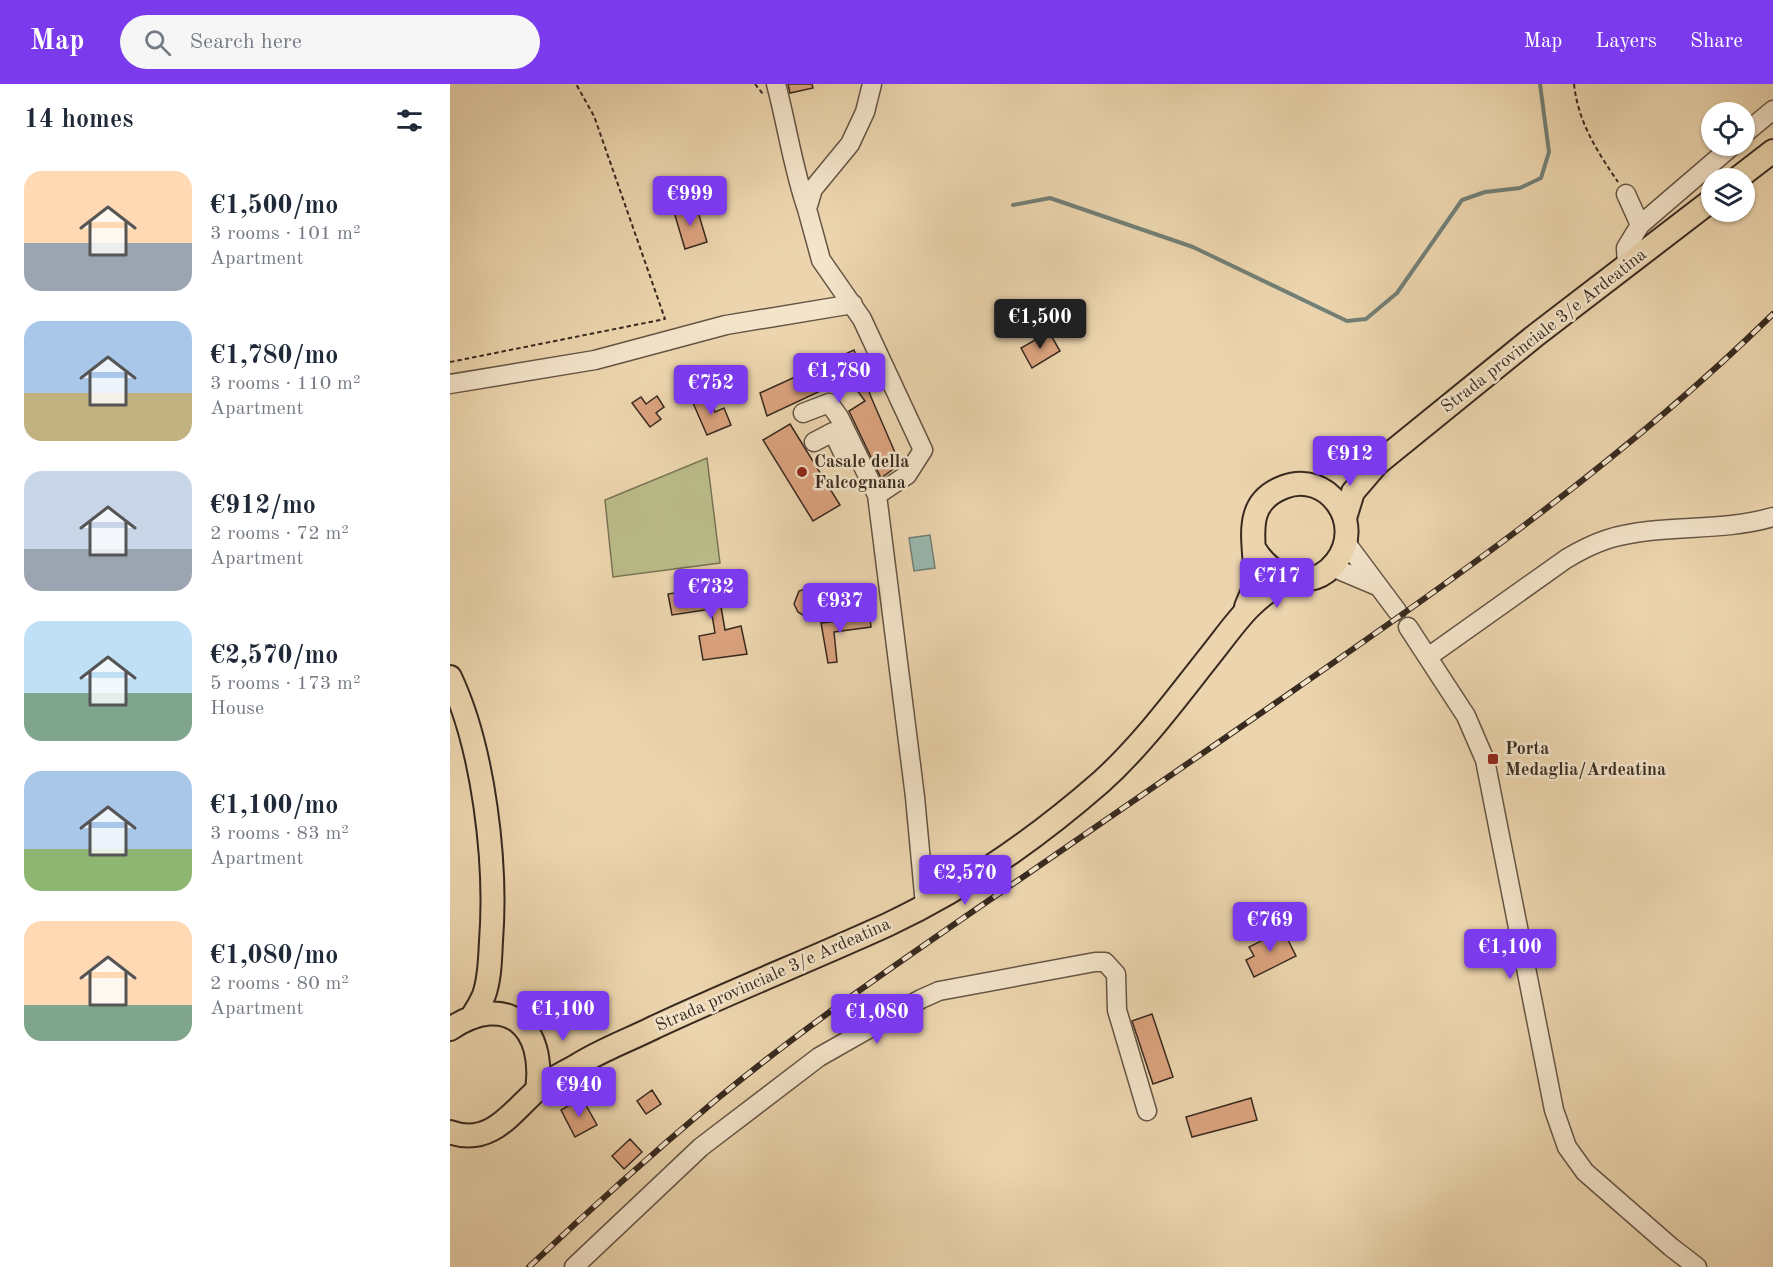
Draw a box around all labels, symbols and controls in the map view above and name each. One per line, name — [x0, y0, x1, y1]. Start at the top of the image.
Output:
search box — [120, 15, 540, 69]
icon: search — [141, 26, 174, 59]
text: Map — [30, 28, 84, 56]
text: Search here — [189, 31, 302, 53]
text: Map — [1523, 31, 1562, 52]
text: Layers — [1595, 31, 1657, 52]
text: Share — [1690, 31, 1743, 52]
map controls — [1701, 102, 1755, 222]
button: locate — [1701, 102, 1755, 156]
icon: filters — [393, 104, 426, 137]
text: 14 homes — [24, 107, 133, 133]
button: layers — [1701, 168, 1755, 222]
pin: €999 — [654, 176, 726, 227]
text: €999 — [667, 185, 713, 205]
text: €1,500/mo — [210, 193, 338, 219]
icon: home — [72, 195, 144, 267]
text: 3 rooms · 101 m² — [210, 224, 360, 244]
street label: Strada provinciale 3/e Ardeatina — [1438, 245, 1650, 417]
text: Apartment — [210, 249, 304, 269]
pin: €1,500 — [991, 299, 1089, 350]
text: €1,500 — [1008, 308, 1072, 328]
text: €1,780/mo — [210, 343, 338, 369]
icon: home — [72, 345, 144, 417]
pin: €1,780 — [790, 353, 888, 404]
text: €1,780 — [807, 362, 871, 382]
pin: €752 — [675, 365, 747, 416]
text: 3 rooms · 110 m² — [210, 374, 360, 394]
text: €752 — [688, 374, 734, 394]
text: Apartment — [210, 399, 304, 419]
pin: €912 — [1314, 436, 1386, 487]
text: €912 — [1327, 445, 1373, 465]
place label: Casale della Falcognana — [814, 453, 909, 492]
marker: Casale della Falcognana — [795, 465, 809, 479]
text: €912/mo — [210, 493, 316, 519]
icon: home — [72, 495, 144, 567]
text: 2 rooms · 72 m² — [210, 524, 349, 544]
text: Apartment — [210, 549, 304, 569]
pin: €717 — [1241, 558, 1313, 609]
text: €717 — [1254, 567, 1300, 587]
pin: €732 — [675, 569, 747, 620]
text: €732 — [688, 578, 734, 598]
pin: €937 — [804, 583, 876, 634]
text: €937 — [817, 592, 863, 612]
text: €2,570/mo — [210, 643, 338, 669]
icon: home — [72, 645, 144, 717]
text: 5 rooms · 173 m² — [210, 674, 360, 694]
text: House — [210, 699, 264, 719]
place label: Porta Medaglia/Ardeatina — [1505, 740, 1666, 779]
marker: Porta Medaglia/Ardeatina — [1486, 752, 1500, 766]
text: €1,100/mo — [210, 793, 338, 819]
icon: home — [72, 795, 144, 867]
text: 3 rooms · 83 m² — [210, 824, 349, 844]
text: Apartment — [210, 849, 304, 869]
pin: €2,570 — [916, 855, 1014, 906]
text: €2,570 — [933, 864, 997, 884]
pin: €769 — [1234, 902, 1306, 953]
text: €769 — [1247, 911, 1293, 931]
street label: Strada provinciale 3/e Ardeatina — [653, 915, 893, 1035]
pin: €1,100 — [1461, 929, 1559, 980]
text: €1,100 — [1478, 938, 1542, 958]
text: €1,080/mo — [210, 943, 338, 969]
icon: home — [72, 945, 144, 1017]
text: 2 rooms · 80 m² — [210, 974, 349, 994]
pin: €1,100 — [514, 991, 612, 1042]
pin: €1,080 — [828, 994, 926, 1045]
text: Apartment — [210, 999, 304, 1019]
text: €1,100 — [531, 1000, 595, 1020]
text: €1,080 — [845, 1003, 909, 1023]
pin: €940 — [543, 1067, 615, 1118]
text: €940 — [556, 1076, 602, 1096]

